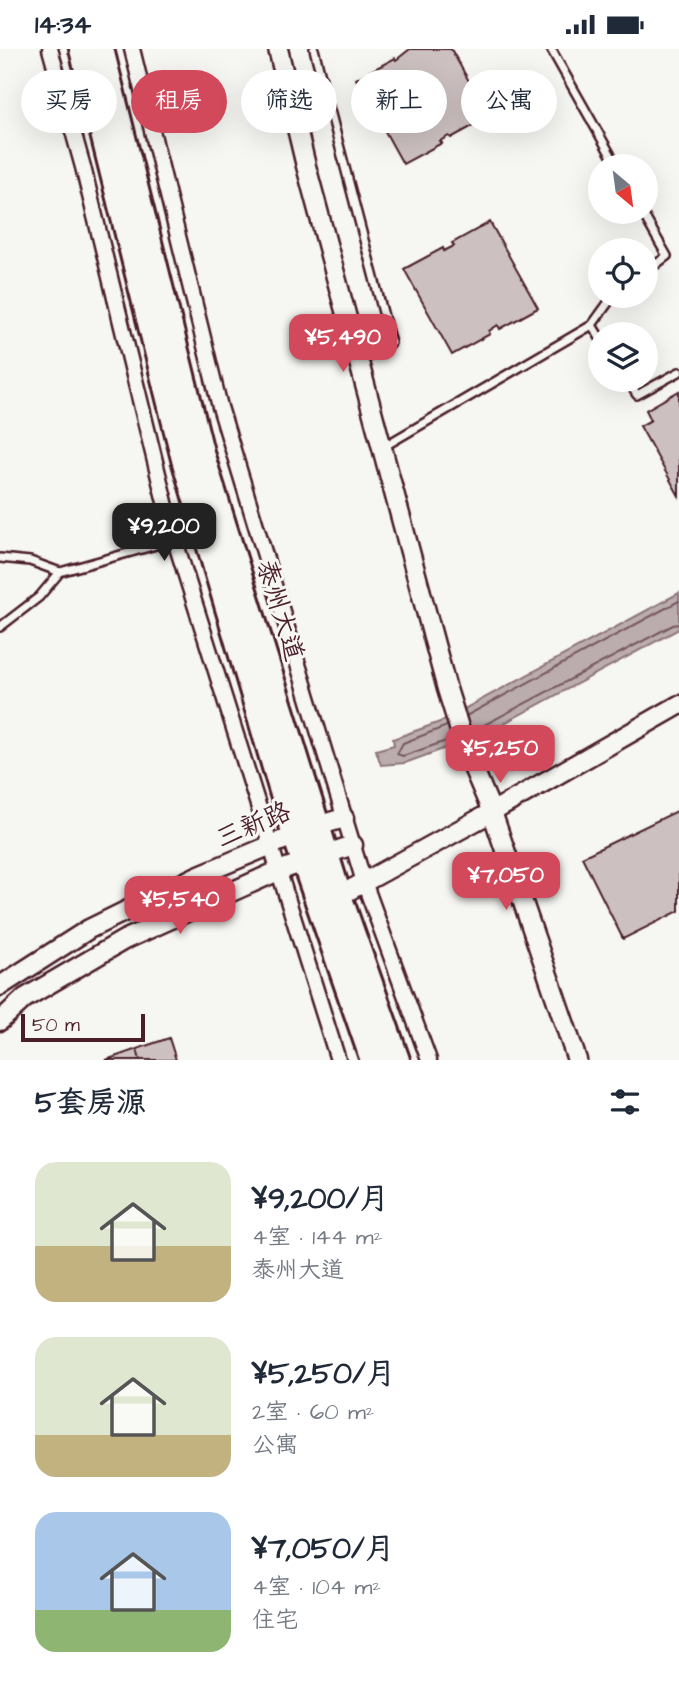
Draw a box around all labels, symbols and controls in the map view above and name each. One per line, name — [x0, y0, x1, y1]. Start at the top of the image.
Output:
text: 14:34 — [35, 7, 91, 43]
chip: 买房 — [21, 70, 117, 133]
chip: 租房 — [131, 70, 227, 133]
chip: 筛选 — [241, 70, 337, 133]
chip: 新上 — [351, 70, 447, 133]
chip: 公寓 — [461, 70, 557, 133]
north arrow — [588, 154, 658, 224]
map controls — [588, 154, 658, 392]
button: locate — [588, 238, 658, 308]
pin: ¥5,490 — [286, 315, 400, 374]
text: ¥5,490 — [305, 321, 381, 353]
button: layers — [588, 322, 658, 392]
pin: ¥9,200 — [107, 503, 221, 563]
text: ¥9,200 — [128, 510, 200, 542]
street label: 泰州大道 — [248, 555, 312, 665]
pin: ¥5,250 — [443, 725, 557, 785]
text: ¥5,250 — [462, 732, 538, 764]
street label: 三新路 — [210, 793, 296, 857]
pin: ¥7,050 — [449, 853, 563, 912]
text: ¥7,050 — [468, 859, 544, 891]
pin: ¥5,540 — [123, 877, 237, 936]
text: ¥5,540 — [140, 883, 220, 915]
scale bar — [21, 1011, 145, 1043]
text: 50 m — [32, 1012, 80, 1039]
text: 5套房源 — [35, 1082, 146, 1124]
icon: filters — [606, 1083, 644, 1121]
text: ¥9,200/月 — [252, 1178, 389, 1220]
icon: home — [91, 1190, 175, 1274]
text: 4室 · 144 m² — [252, 1221, 382, 1253]
text: 泰州大道 — [252, 1254, 344, 1286]
text: ¥5,250/月 — [252, 1353, 396, 1395]
icon: home — [91, 1365, 175, 1449]
text: 2室 · 60 m² — [252, 1396, 374, 1428]
text: 公寓 — [252, 1429, 298, 1461]
text: ¥7,050/月 — [252, 1528, 395, 1570]
icon: home — [91, 1540, 175, 1624]
text: 4室 · 104 m² — [252, 1571, 381, 1603]
text: 住宅 — [252, 1604, 298, 1636]

